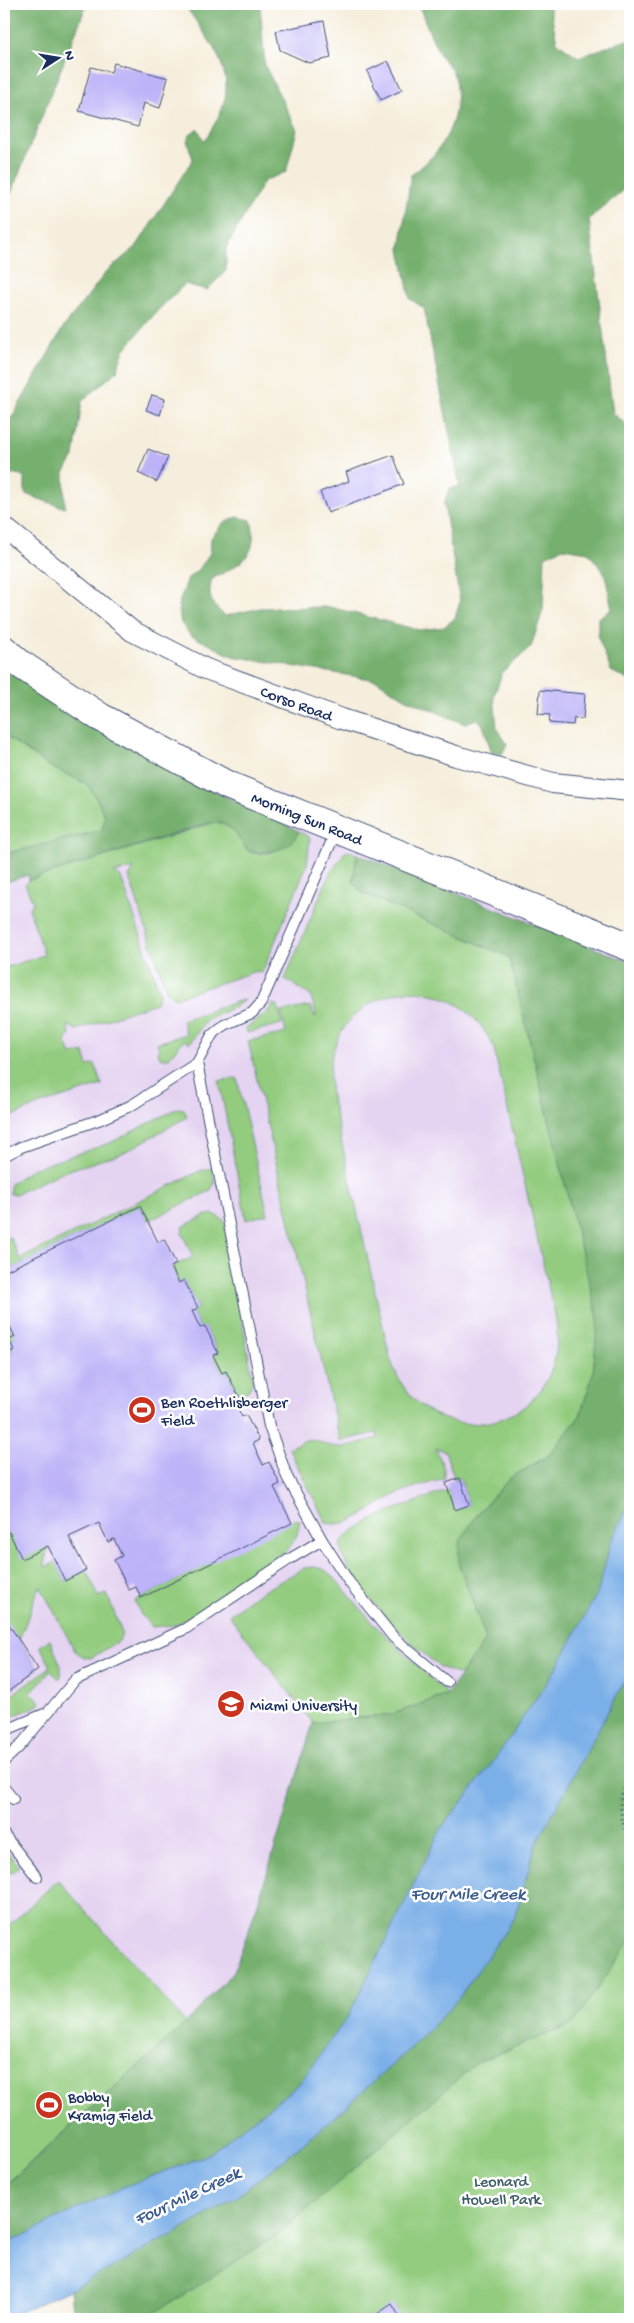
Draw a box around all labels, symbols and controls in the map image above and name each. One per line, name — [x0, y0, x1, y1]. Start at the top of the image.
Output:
north arrow — [32, 32, 82, 82]
text: N — [59, 50, 78, 62]
street label: Corso Road — [257, 684, 336, 728]
street label: Morning Sun Road — [248, 790, 366, 852]
sports icon: Ben Roethlisberger Field — [127, 1395, 157, 1425]
place label: Ben Roethlisberger Field — [160, 1395, 289, 1432]
school or university icon: Miami University — [216, 1689, 246, 1719]
place label: Miami University — [250, 1698, 357, 1717]
water label: Four Mile Creek — [411, 1885, 527, 1906]
sports icon: Bobby Kramig Field — [34, 2090, 64, 2120]
place label: Bobby Kramig Field — [67, 2090, 154, 2127]
water label: Four Mile Creek — [132, 2163, 246, 2231]
park label: Leonard Howell Park — [461, 2174, 543, 2211]

